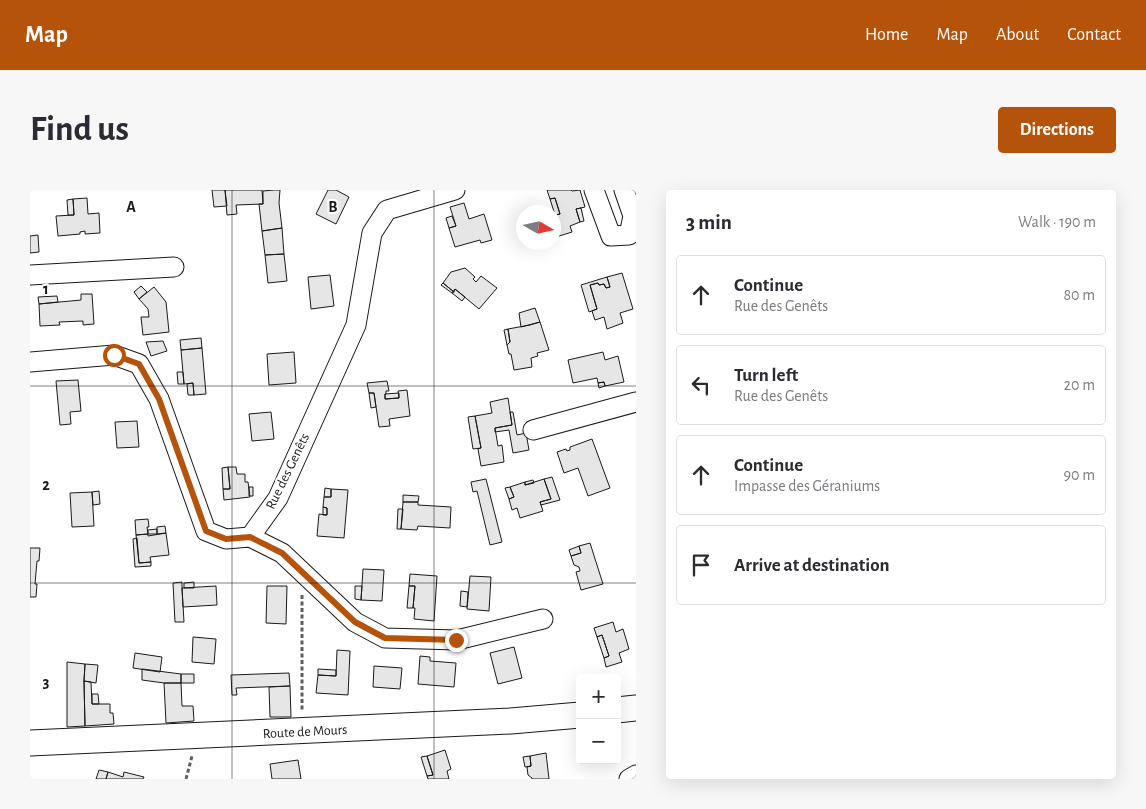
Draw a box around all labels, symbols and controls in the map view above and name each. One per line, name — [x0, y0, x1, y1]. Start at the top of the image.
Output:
text: Map — [25, 23, 68, 47]
text: Home — [865, 26, 908, 44]
text: Map — [936, 26, 968, 44]
text: About — [996, 26, 1039, 44]
text: Contact — [1067, 26, 1121, 44]
button: Directions — [998, 107, 1116, 153]
text: Find us — [30, 112, 129, 147]
text: A — [126, 199, 136, 215]
text: B — [328, 199, 338, 215]
north arrow — [516, 205, 561, 250]
text: 3 min — [686, 212, 732, 233]
text: Walk · 190 m — [1018, 214, 1096, 230]
text: Continue — [734, 276, 803, 295]
text: 1 — [43, 281, 49, 297]
icon: ahead — [687, 281, 715, 309]
text: 80 m — [1064, 287, 1095, 303]
text: Rue des Genêts — [734, 298, 828, 314]
route start — [103, 344, 126, 367]
text: Turn left — [734, 366, 798, 385]
icon: left — [687, 371, 715, 399]
text: 20 m — [1064, 377, 1095, 393]
text: Rue des Genêts — [734, 388, 828, 404]
street label: Rue des Genêts — [264, 431, 312, 512]
text: Continue — [734, 456, 803, 475]
icon: ahead — [687, 461, 715, 489]
text: 90 m — [1064, 467, 1095, 483]
text: 2 — [42, 477, 50, 493]
text: Impasse des Géraniums — [734, 478, 880, 494]
icon: arrive — [687, 551, 715, 579]
text: Arrive at destination — [734, 556, 890, 575]
route end — [445, 629, 468, 652]
text: 3 — [43, 674, 50, 690]
map controls — [576, 674, 621, 764]
button: + — [576, 674, 621, 719]
button: − — [576, 719, 621, 764]
street label: Route de Mours — [262, 723, 348, 741]

